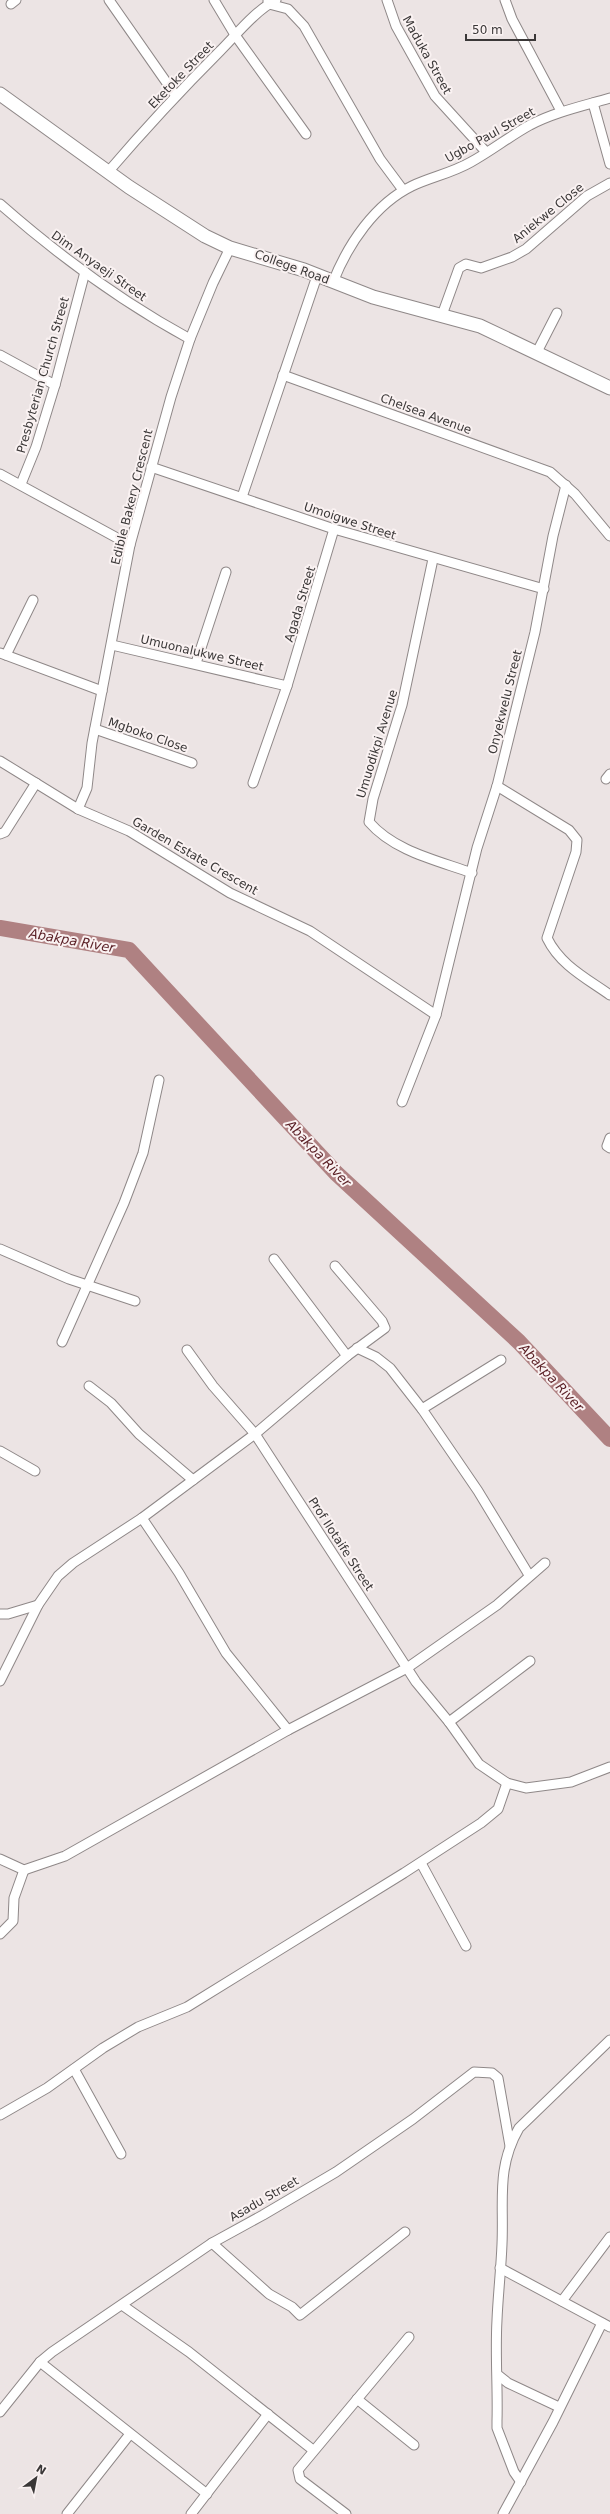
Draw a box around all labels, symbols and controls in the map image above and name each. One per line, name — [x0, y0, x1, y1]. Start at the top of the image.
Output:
street label: Maduka Street — [400, 13, 454, 97]
scale bar — [466, 16, 535, 42]
text: 50 m — [472, 23, 503, 37]
street label: Eketoke Street — [145, 38, 217, 111]
street label: Ugbo Paul Street — [443, 104, 538, 165]
street label: Aniekwe Close — [510, 180, 586, 246]
street label: Dim Anyaeji Street — [49, 228, 149, 304]
street label: College Road — [253, 247, 331, 287]
street label: Presbyterian Church Street — [14, 295, 72, 455]
street label: Chelsea Avenue — [378, 391, 474, 437]
street label: Edible Bakery Crescent — [108, 428, 156, 566]
street label: Umoigwe Street — [302, 499, 398, 543]
street label: Agada Street — [282, 564, 318, 644]
street label: Umuonalukwe Street — [139, 632, 265, 674]
street label: Onyekwelu Street — [485, 648, 525, 756]
street label: Umuodikpi Avenue — [354, 688, 400, 800]
street label: Mgboko Close — [106, 715, 190, 755]
street label: Garden Estate Crescent — [130, 814, 260, 898]
water label: Abakpa River — [27, 925, 118, 956]
water label: Abakpa River — [282, 1116, 355, 1191]
water label: Abakpa River — [516, 1340, 588, 1415]
street label: Prof Ilotaife Street — [306, 1495, 377, 1594]
street label: Asadu Street — [227, 2173, 301, 2224]
north arrow — [16, 2458, 56, 2498]
text: N — [34, 2462, 48, 2478]

